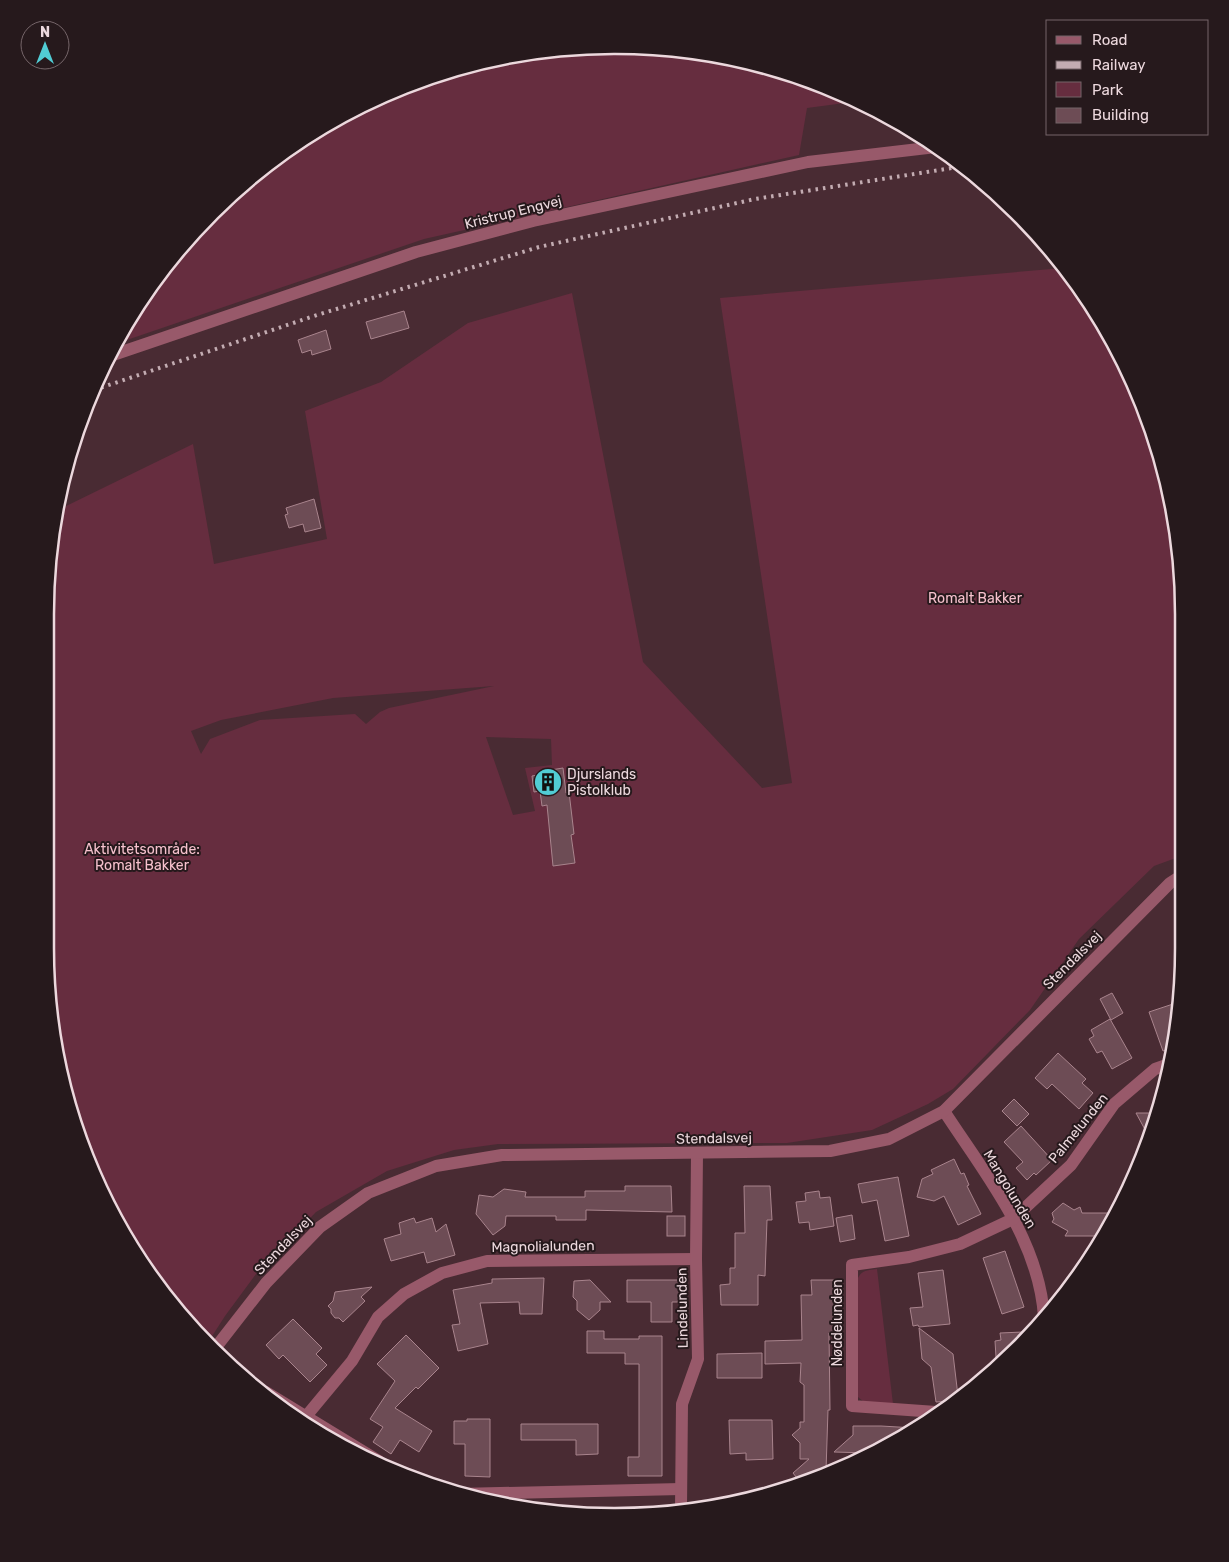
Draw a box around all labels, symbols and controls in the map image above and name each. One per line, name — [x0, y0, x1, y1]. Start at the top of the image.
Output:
north arrow — [20, 20, 70, 70]
legend — [1046, 20, 1209, 135]
text: N — [40, 24, 50, 41]
text: Road — [1092, 31, 1128, 49]
text: Railway — [1092, 56, 1146, 74]
text: Park — [1092, 81, 1123, 99]
text: Building — [1092, 106, 1149, 124]
street label: Kristrup Engvej — [463, 192, 563, 233]
park label: Romalt Bakker — [928, 590, 1023, 607]
place label: Djurslands Pistolklub — [567, 766, 636, 799]
building icon: Djurslands Pistolklub — [533, 767, 563, 797]
park label: Aktivitetsområde: Romalt Bakker — [84, 841, 200, 874]
street label: Stendalsvej — [1040, 928, 1105, 993]
street label: Palmelunden — [1045, 1090, 1112, 1167]
street label: Stendalsvej — [676, 1129, 752, 1148]
street label: Mangolunden — [979, 1147, 1040, 1232]
street label: Stendalsvej — [251, 1212, 316, 1278]
street label: Magnolialunden — [491, 1237, 595, 1256]
street label: Lindelunden — [673, 1267, 692, 1349]
street label: Nøddelunden — [829, 1279, 846, 1367]

